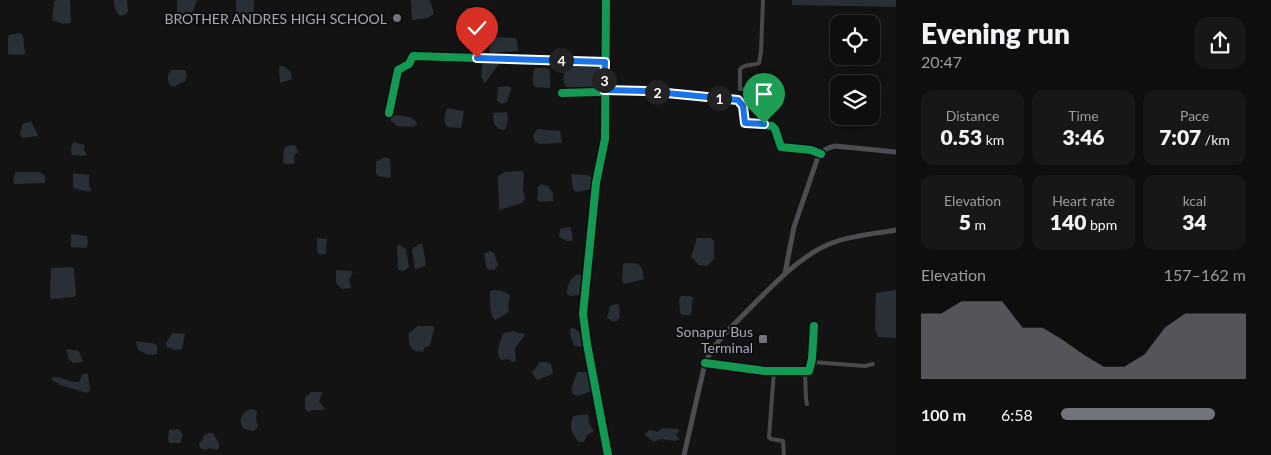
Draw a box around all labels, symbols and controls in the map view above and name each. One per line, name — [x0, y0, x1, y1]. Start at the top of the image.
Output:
pin — [456, 7, 498, 58]
place label: BROTHER ANDRES HIGH SCHOOL — [164, 10, 387, 27]
marker: BROTHER ANDRES HIGH SCHOOL — [391, 12, 403, 24]
icon: check — [463, 14, 491, 42]
map controls — [830, 15, 880, 125]
button: locate — [830, 15, 880, 65]
text: Evening run — [921, 16, 1070, 50]
button: share — [1194, 17, 1246, 69]
pin: 4 — [548, 48, 574, 72]
text: 4 — [557, 52, 566, 69]
text: 20:47 — [921, 52, 962, 71]
pin: 3 — [592, 68, 616, 92]
text: 3 — [600, 72, 609, 89]
pin — [743, 73, 785, 124]
button: layers — [830, 75, 880, 125]
pin: 2 — [644, 80, 670, 104]
icon: arrive — [750, 80, 778, 108]
text: 2 — [653, 84, 662, 101]
pin: 1 — [706, 86, 732, 110]
text: 1 — [715, 90, 724, 107]
text: Distance — [946, 107, 999, 124]
text: Time — [1068, 107, 1099, 124]
text: Pace — [1180, 107, 1209, 124]
text: 0.53 — [941, 124, 982, 149]
text: 3:46 — [1062, 124, 1105, 149]
text: 7:07 — [1159, 124, 1201, 149]
text: km — [982, 131, 1004, 148]
text: /km — [1201, 131, 1230, 148]
text: Elevation — [944, 192, 1001, 209]
text: Heart rate — [1052, 192, 1115, 209]
text: kcal — [1183, 192, 1206, 209]
text: 5 — [959, 209, 971, 234]
text: 140 — [1050, 209, 1086, 234]
text: 34 — [1182, 209, 1207, 234]
text: m — [971, 216, 986, 233]
text: bpm — [1086, 216, 1117, 233]
text: Elevation — [921, 265, 986, 284]
text: 157–162 m — [1164, 265, 1246, 284]
place label: Sonapur Bus Terminal — [676, 323, 753, 356]
marker: Sonapur Bus Terminal — [757, 333, 769, 345]
text: 100 m — [921, 405, 966, 424]
text: 6:58 — [1001, 405, 1033, 424]

